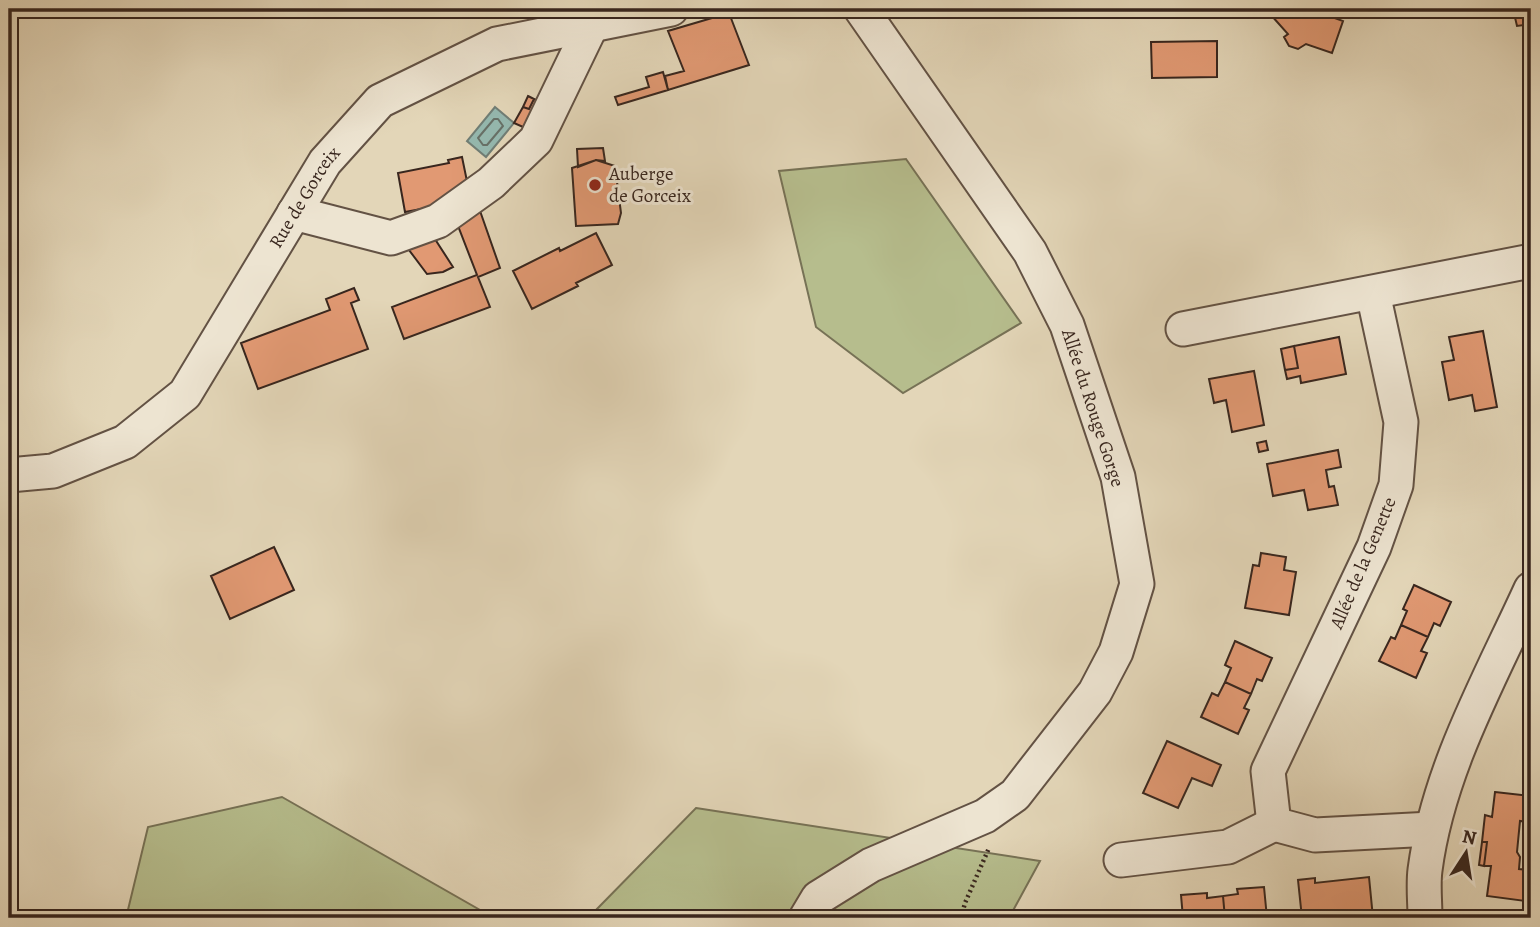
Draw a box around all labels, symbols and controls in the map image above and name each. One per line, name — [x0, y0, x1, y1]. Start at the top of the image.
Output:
street label: Rue de Gorceix — [263, 141, 346, 253]
place label: Auberge de Gorceix — [608, 161, 691, 209]
marker: Auberge de Gorceix — [587, 177, 603, 193]
street label: Allée du Rouge Gorge — [1055, 325, 1131, 490]
street label: Allée de la Genette — [1323, 493, 1403, 634]
north arrow — [1432, 818, 1502, 888]
text: N — [1460, 823, 1479, 852]

